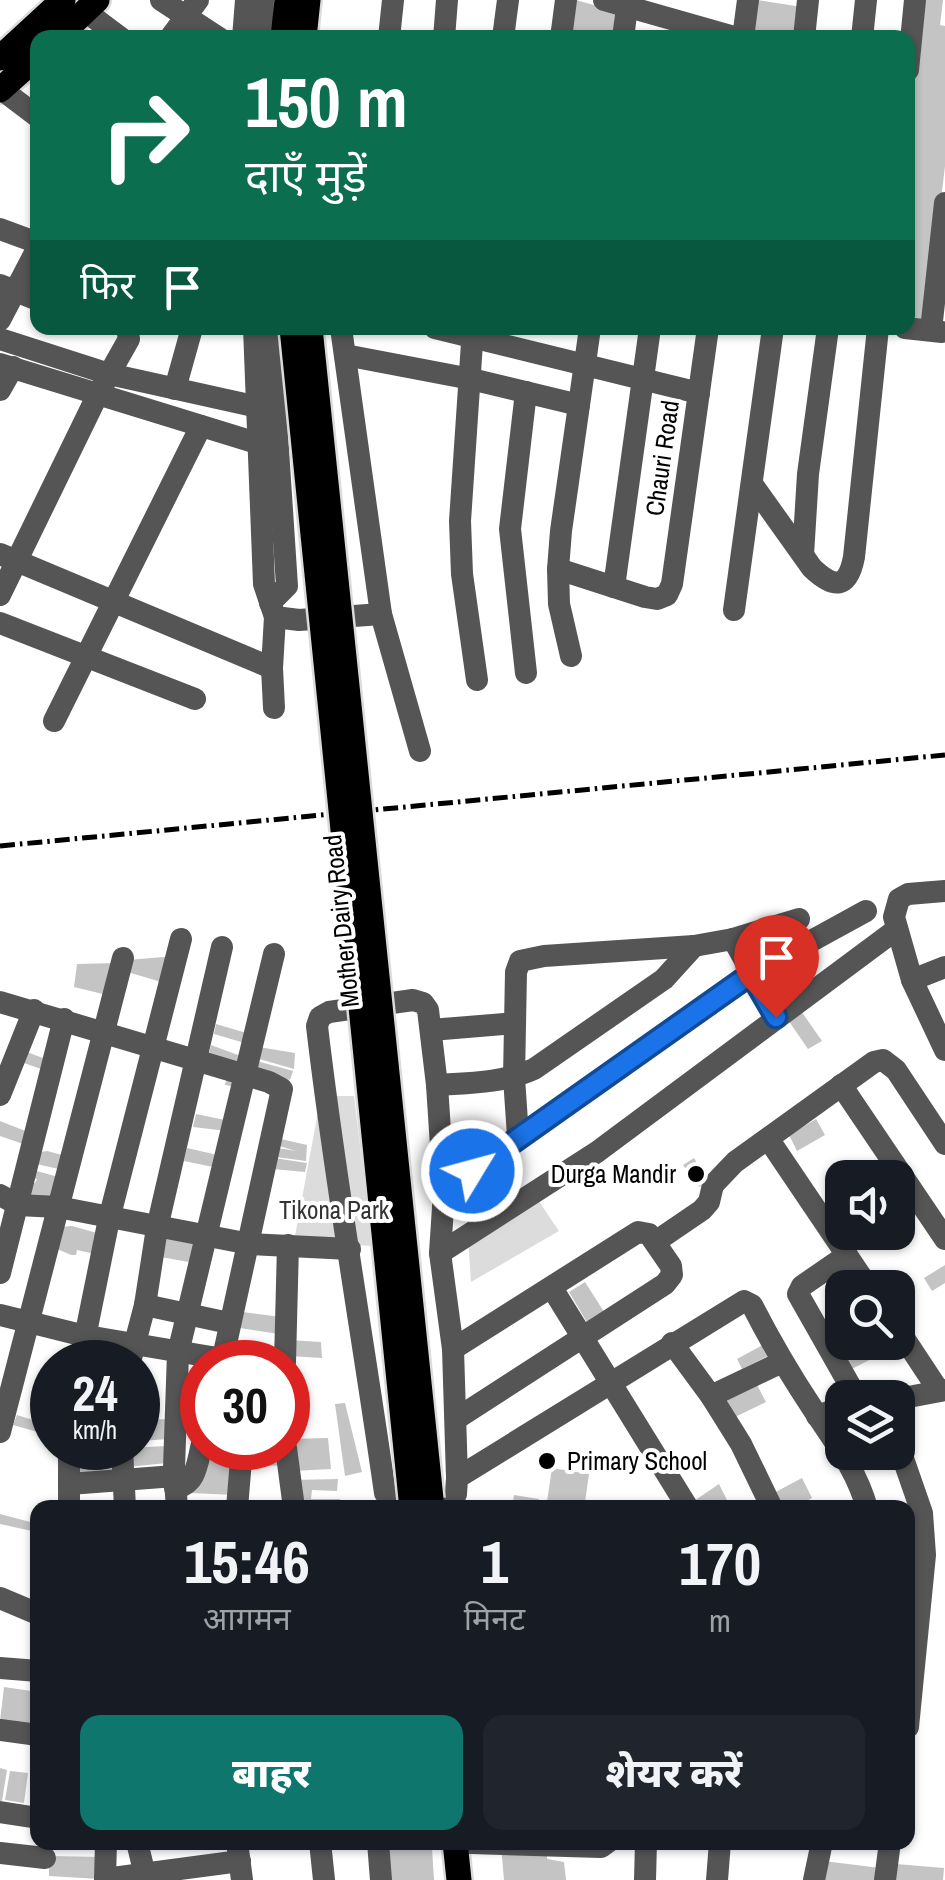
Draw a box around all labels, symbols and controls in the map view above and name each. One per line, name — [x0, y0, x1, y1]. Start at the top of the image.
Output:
text: 150 m — [245, 55, 408, 149]
icon: right — [80, 70, 210, 200]
text: दाएँ मुड़ें — [245, 145, 367, 206]
text: फिर — [80, 260, 135, 311]
icon: arrive — [155, 260, 210, 315]
street label: Chauri Road — [637, 398, 687, 518]
street label: Mother Dairy Road — [315, 833, 367, 1009]
pin — [734, 915, 819, 1018]
icon: arrive — [749, 930, 804, 985]
position arrow — [420, 1119, 524, 1223]
place label: Durga Mandir — [551, 1157, 676, 1191]
map controls — [825, 1160, 915, 1470]
button: sound — [825, 1160, 915, 1250]
marker: Durga Mandir — [685, 1163, 707, 1185]
park label: Tikona Park — [279, 1193, 390, 1227]
button: search — [825, 1270, 915, 1360]
speed limit sign: 30 — [180, 1340, 310, 1470]
text: 24 — [72, 1359, 118, 1427]
button: layers — [825, 1380, 915, 1470]
text: km/h — [73, 1413, 117, 1447]
place label: Primary School — [567, 1444, 707, 1478]
marker: Primary School — [536, 1450, 558, 1472]
text: 15:46 — [184, 1521, 310, 1602]
text: 1 — [481, 1521, 508, 1602]
text: 170 — [679, 1523, 761, 1604]
text: आगमन — [203, 1597, 291, 1640]
text: मिनट — [464, 1597, 525, 1640]
text: m — [709, 1599, 731, 1642]
button: बाहर — [80, 1715, 463, 1830]
button: शेयर करें — [483, 1715, 865, 1830]

